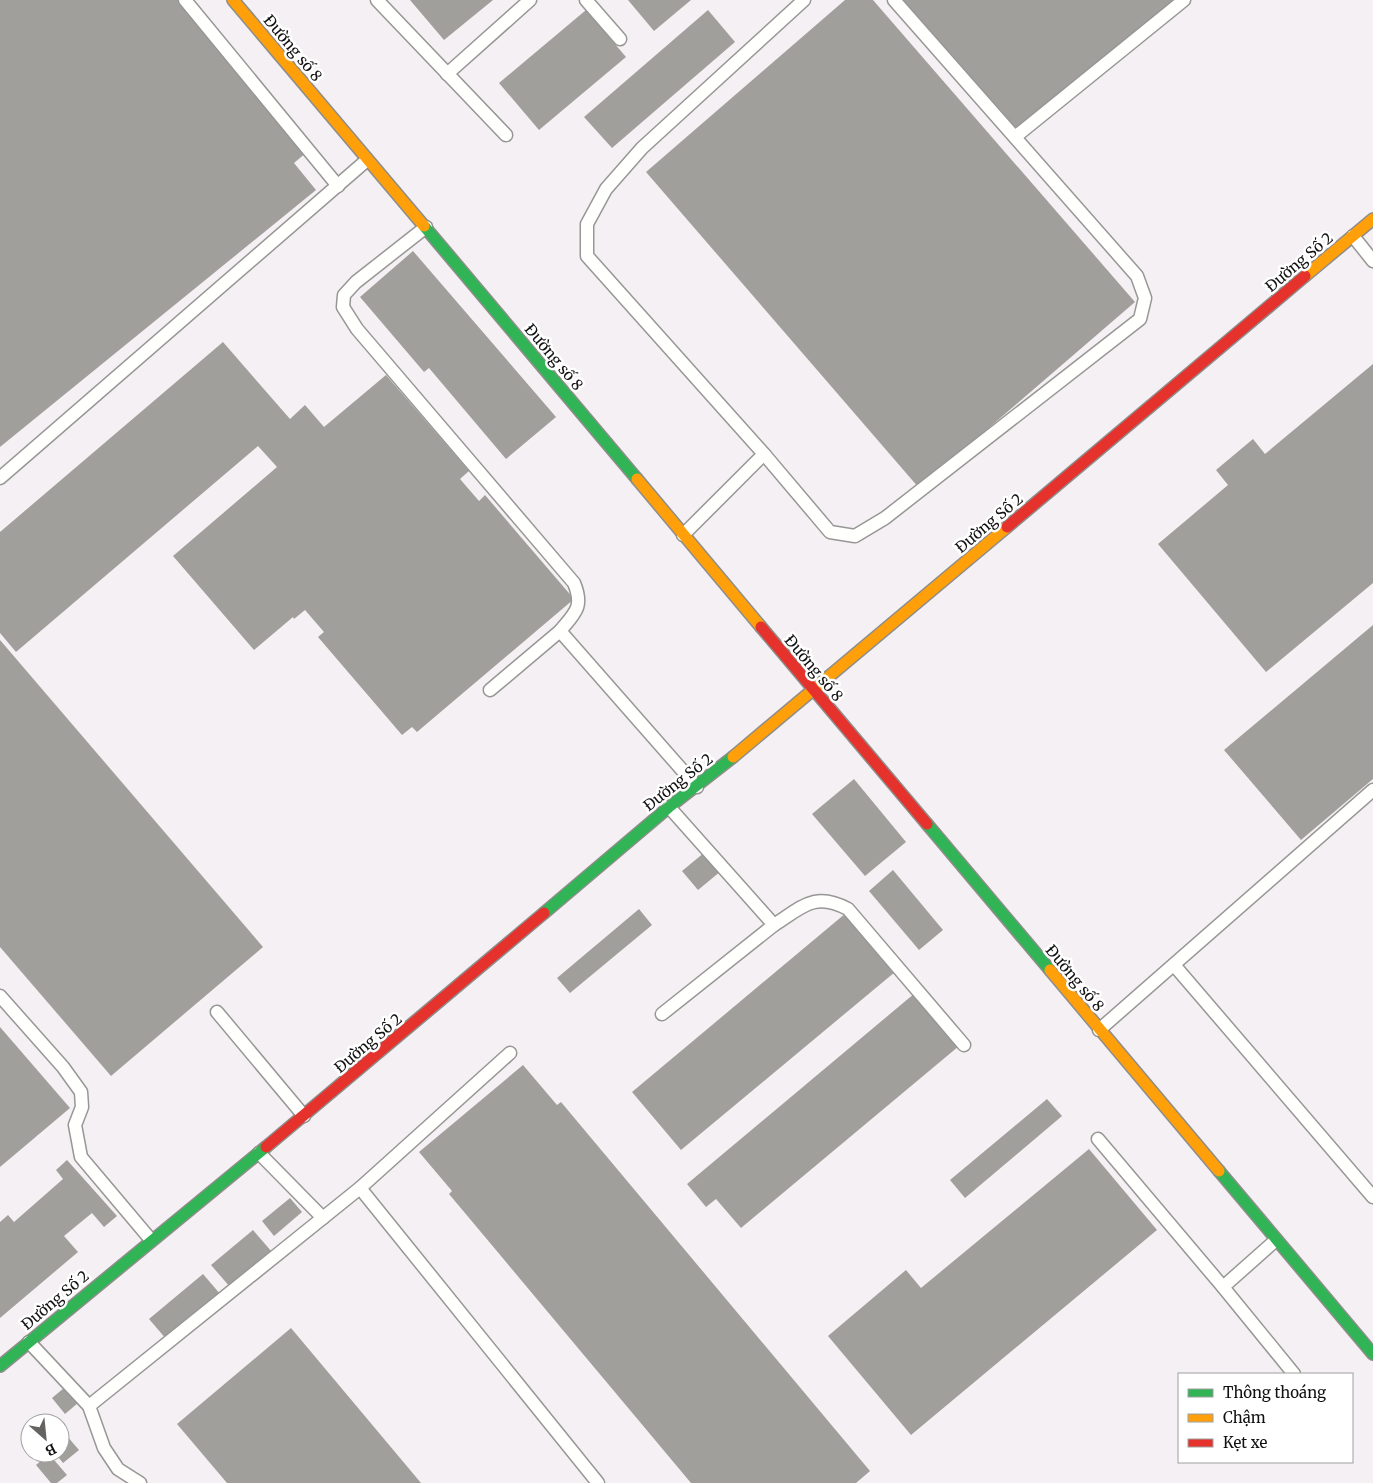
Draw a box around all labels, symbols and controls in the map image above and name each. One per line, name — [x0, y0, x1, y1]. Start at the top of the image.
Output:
street label: Đường số 8 — [260, 10, 327, 85]
street label: Đường Số 2 — [1261, 227, 1337, 296]
street label: Đường số 8 — [521, 319, 588, 394]
street label: Đường Số 2 — [951, 488, 1027, 557]
street label: Đường số 8 — [781, 630, 848, 705]
street label: Đường Số 2 — [639, 748, 716, 815]
street label: Đường số 8 — [1042, 940, 1109, 1015]
street label: Đường Số 2 — [330, 1008, 406, 1077]
street label: Đường Số 2 — [17, 1265, 93, 1334]
legend — [1178, 1373, 1353, 1463]
text: Thông thoáng — [1223, 1383, 1326, 1402]
text: Chậm — [1223, 1408, 1266, 1427]
north arrow — [20, 1413, 70, 1463]
text: Kẹt xe — [1223, 1433, 1267, 1452]
text: B — [42, 1439, 59, 1460]

